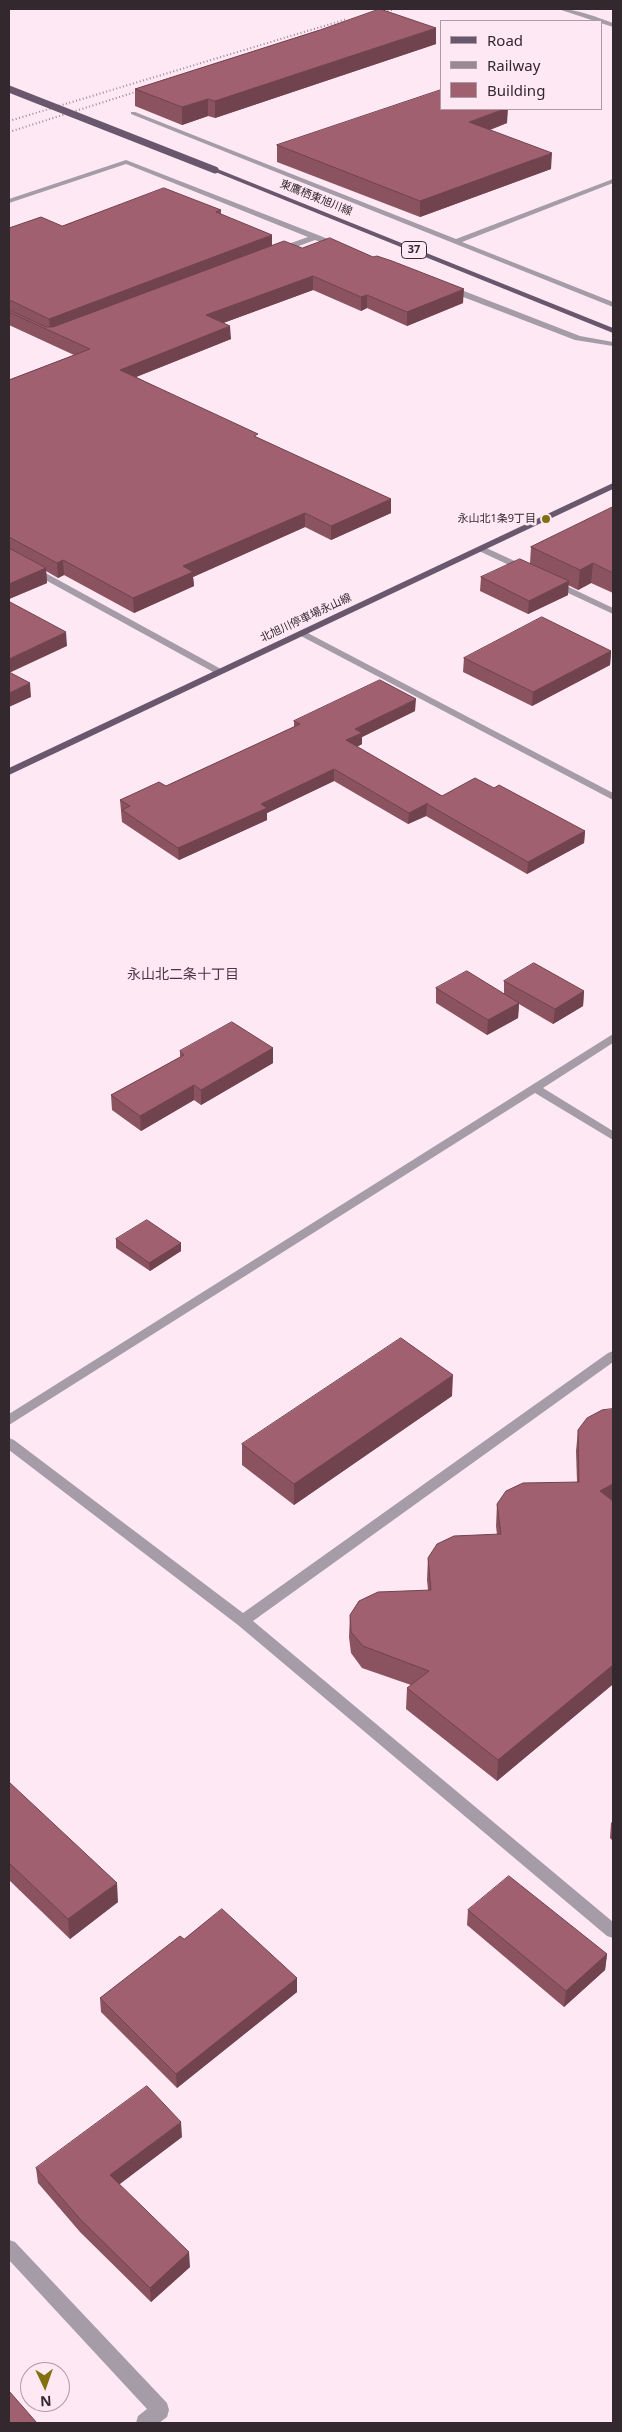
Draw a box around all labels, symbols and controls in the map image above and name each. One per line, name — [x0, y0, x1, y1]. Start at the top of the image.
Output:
legend — [440, 20, 602, 110]
text: Road — [487, 30, 523, 50]
text: Railway — [487, 55, 540, 75]
text: Building — [487, 80, 545, 100]
street label: 東鷹栖東旭川線 — [278, 177, 354, 219]
road number: 37 — [402, 242, 426, 258]
place label: 永山北1条9丁目 — [457, 512, 536, 526]
marker: 永山北1条9丁目 — [540, 513, 552, 525]
street label: 北旭川停車場永山線 — [258, 591, 354, 645]
district label: 永山北二条十丁目 — [127, 967, 239, 983]
north arrow — [20, 2362, 70, 2412]
text: N — [40, 2392, 52, 2411]

